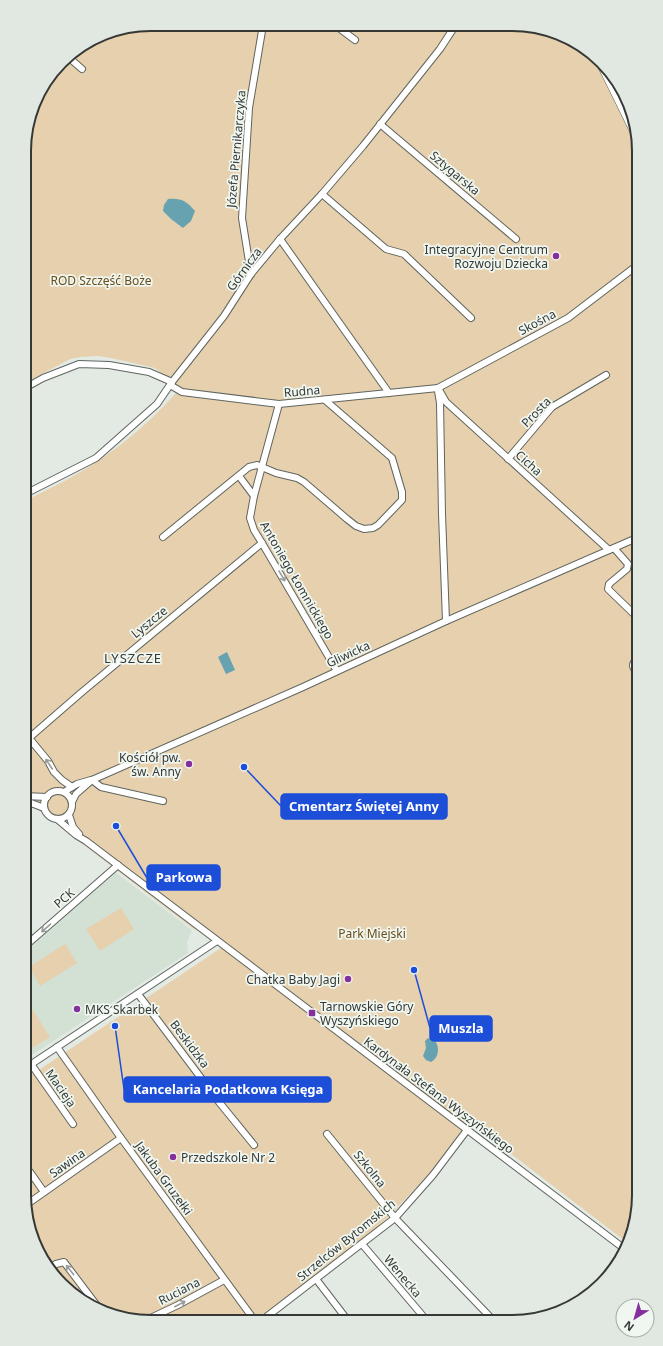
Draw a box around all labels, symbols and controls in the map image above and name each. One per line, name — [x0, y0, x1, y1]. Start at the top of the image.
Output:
street label: Józefa Piernikarczyka — [222, 90, 250, 209]
street label: Sztygarska — [426, 147, 484, 199]
place label: Integracyjne Centrum Rozwoju Dziecka — [425, 241, 548, 272]
street label: Górnicza — [223, 244, 265, 294]
marker: Integracyjne Centrum Rozwoju Dziecka — [551, 251, 561, 261]
park label: ROD Szczęść Boże — [50, 272, 152, 289]
street label: Skośna — [515, 305, 559, 339]
street label: Rudna — [283, 381, 321, 401]
street label: Prosta — [517, 393, 555, 431]
street label: Cicha — [512, 446, 546, 480]
street label: Antoniego Łomnickiego — [256, 518, 338, 642]
one-way arrow — [278, 570, 286, 582]
street label: Lyszcze — [127, 602, 171, 642]
street label: Gliwicka — [323, 637, 373, 671]
district label: LYSZCZE — [104, 649, 162, 667]
place label: Kościół pw. św. Anny — [119, 749, 182, 780]
one-way arrow — [45, 759, 53, 770]
marker: Kościół pw. św. Anny — [184, 759, 194, 769]
callout: Cmentarz Świętej Anny — [281, 794, 447, 819]
text: Cmentarz Świętej Anny — [289, 797, 440, 815]
callout: Parkowa — [147, 865, 220, 890]
text: Parkowa — [156, 868, 212, 886]
street label: PCK — [50, 884, 78, 912]
one-way arrow — [41, 923, 52, 932]
park label: Park Miejski — [338, 925, 406, 942]
place label: Chatka Baby Jagi — [246, 971, 340, 988]
marker: Chatka Baby Jagi — [343, 974, 353, 984]
place label: Tarnowskie Góry Wyszyńskiego — [320, 998, 414, 1029]
place label: MKS Skarbek — [85, 1001, 159, 1018]
marker: MKS Skarbek — [72, 1004, 82, 1014]
marker: Tarnowskie Góry Wyszyńskiego — [307, 1008, 317, 1018]
callout: Muszla — [430, 1016, 492, 1041]
street label: Beskidzka — [166, 1017, 214, 1071]
text: Muszla — [438, 1019, 484, 1037]
street label: Kardynała Stefana Wyszyńskiego — [360, 1033, 518, 1157]
street label: Macieja — [42, 1065, 80, 1111]
callout: Kancelaria Podatkowa Księga — [124, 1077, 331, 1102]
text: Kancelaria Podatkowa Księga — [133, 1080, 323, 1098]
street label: Jakuba Gruzełki — [131, 1137, 197, 1218]
street label: Sawina — [46, 1145, 88, 1181]
street label: Szkolna — [350, 1147, 390, 1191]
place label: Przedszkole Nr 2 — [181, 1149, 275, 1166]
marker: Przedszkole Nr 2 — [168, 1152, 178, 1162]
street label: Strzelców Bytomskich — [293, 1195, 399, 1285]
street label: Wenecka — [380, 1251, 426, 1301]
one-way arrow — [65, 1265, 74, 1276]
street label: Ruciana — [155, 1273, 203, 1309]
north arrow — [615, 1298, 655, 1338]
one-way arrow — [173, 1300, 185, 1307]
text: N — [621, 1318, 637, 1335]

